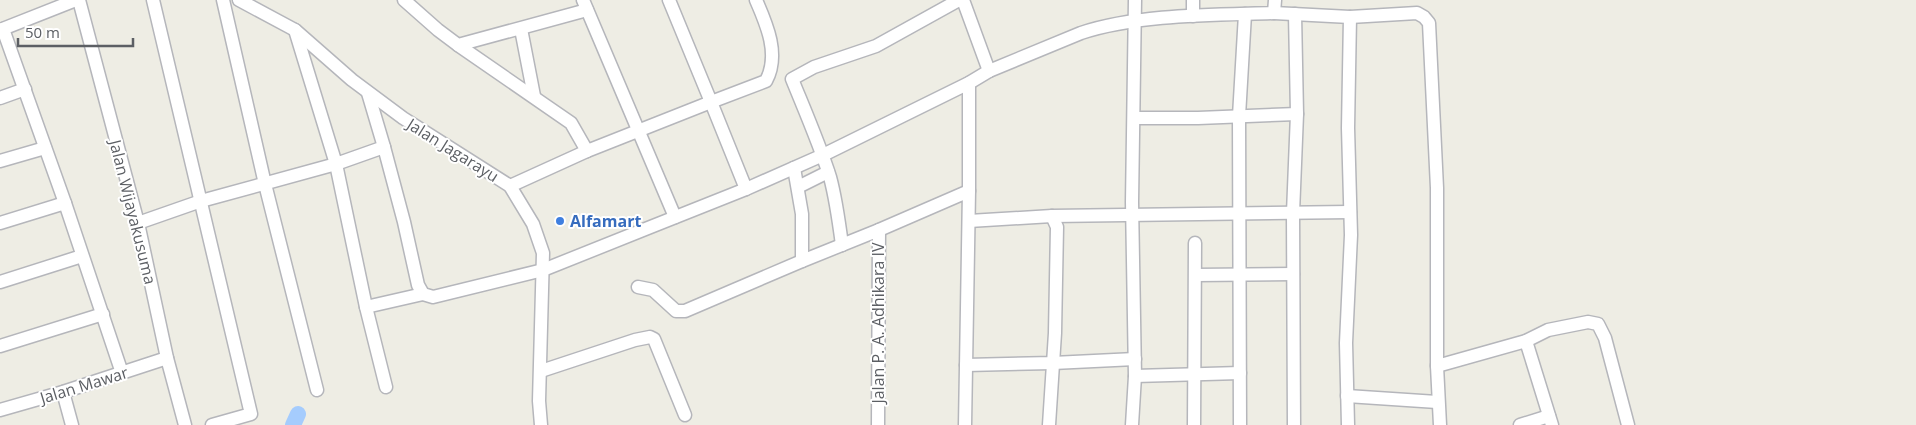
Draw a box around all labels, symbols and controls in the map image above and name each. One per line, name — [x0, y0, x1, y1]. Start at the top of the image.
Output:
scale bar — [18, 15, 132, 47]
text: 50 m — [25, 22, 60, 42]
street label: Jalan Jagarayu — [401, 112, 503, 187]
street label: Jalan Wijayakusuma — [104, 136, 162, 287]
place label: Alfamart — [570, 210, 641, 232]
marker: Alfamart — [554, 215, 566, 227]
street label: Jalan P. A. Adhikara IV — [867, 242, 889, 406]
street label: Jalan Mawar — [35, 361, 131, 409]

